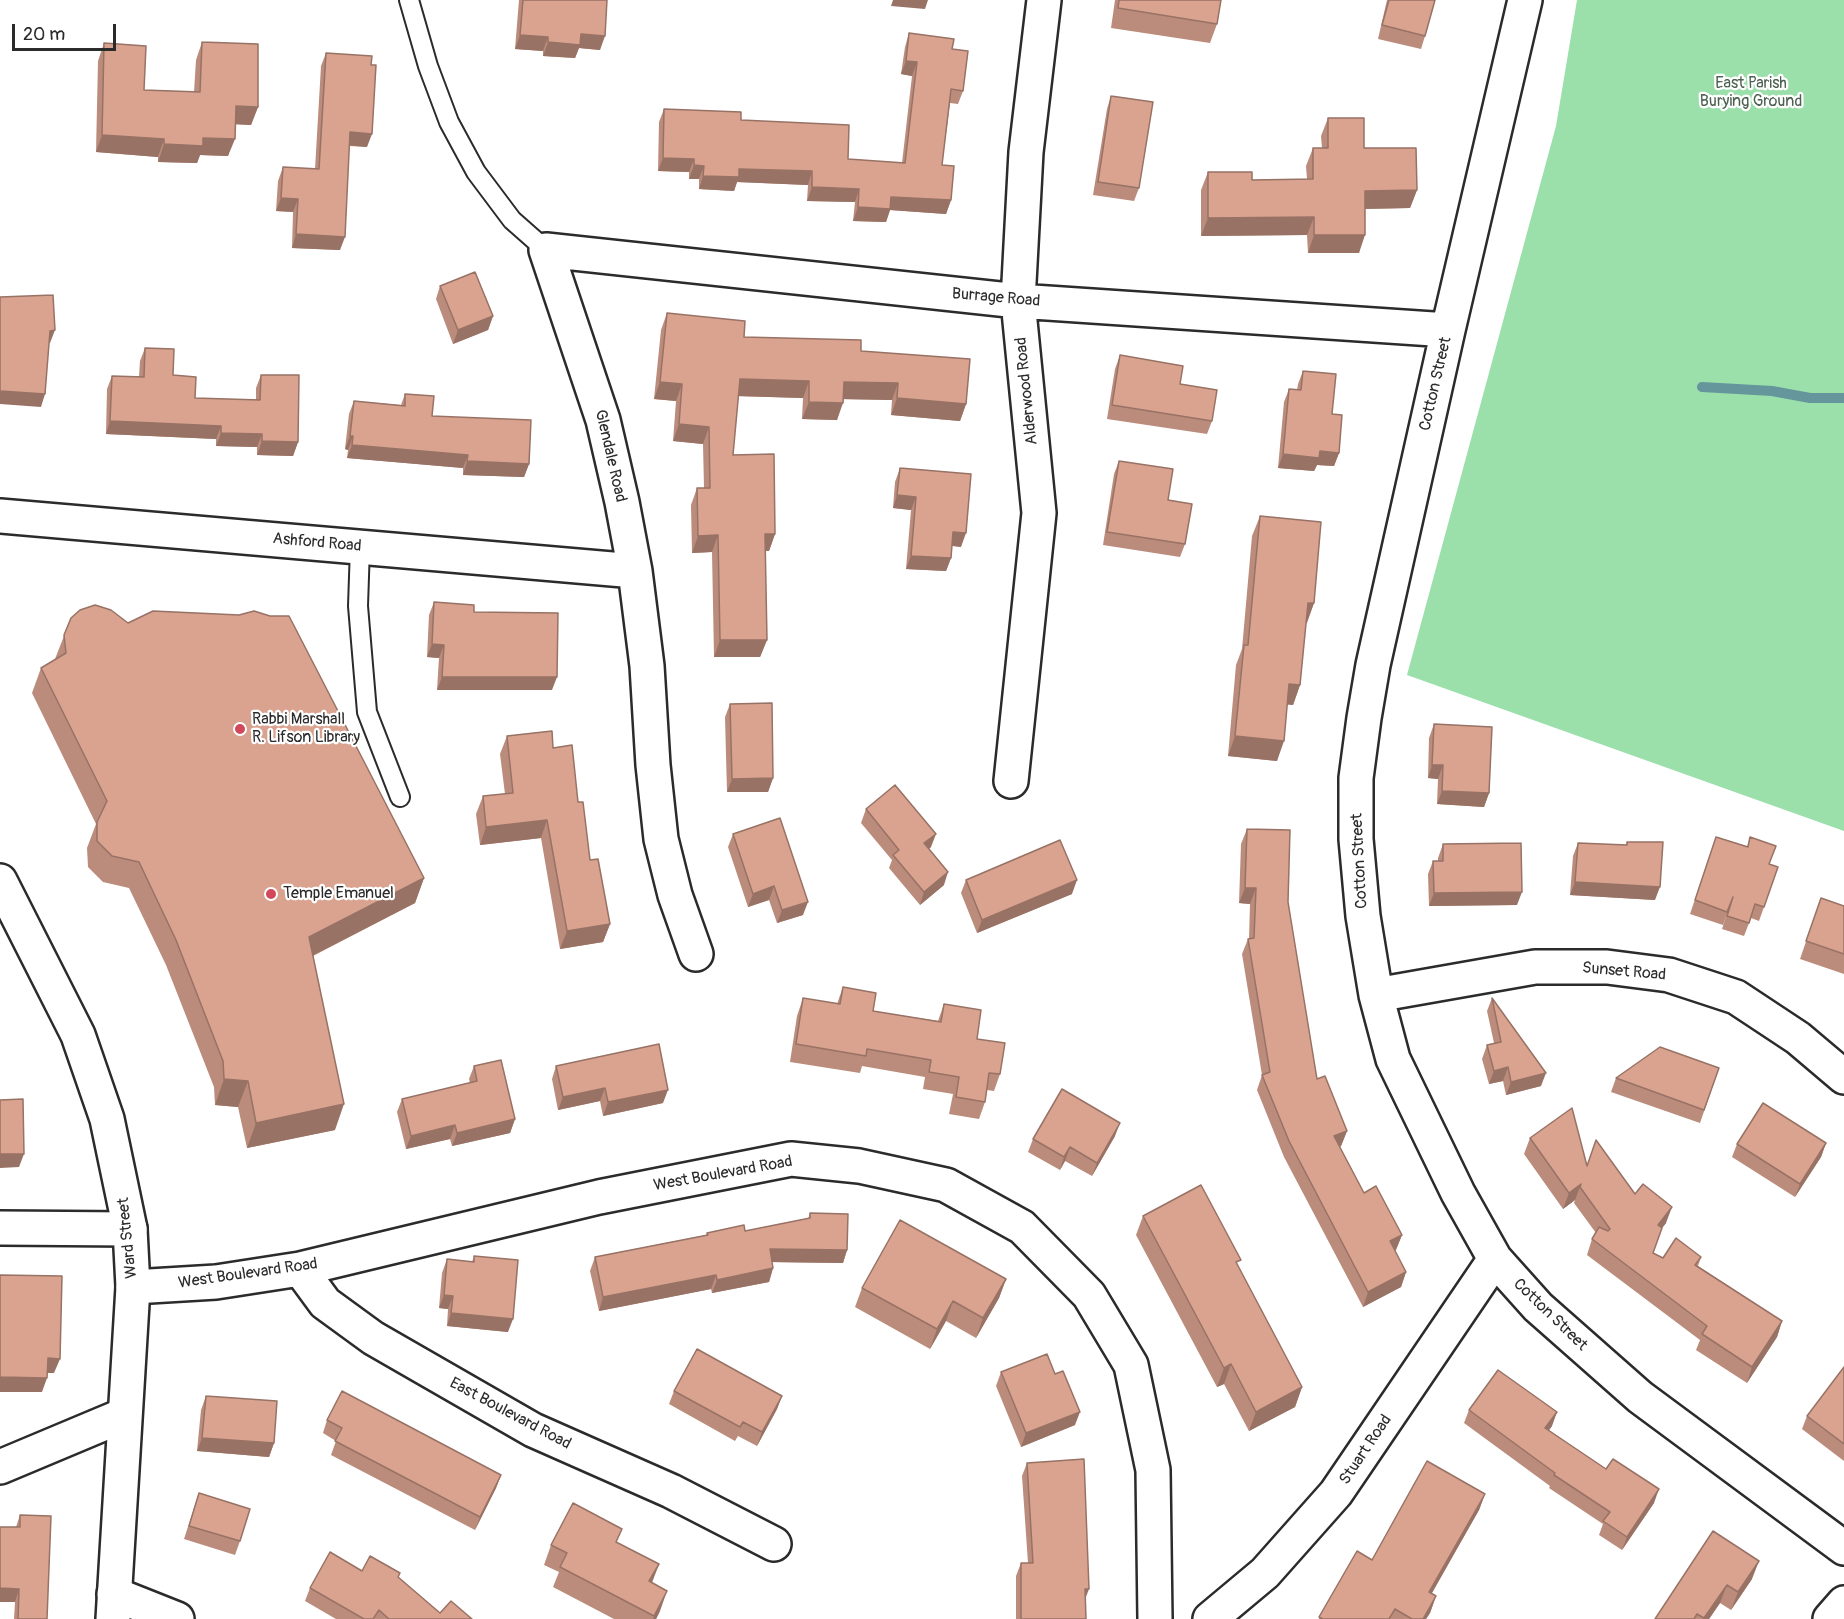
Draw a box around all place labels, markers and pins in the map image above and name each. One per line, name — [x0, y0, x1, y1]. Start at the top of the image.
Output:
place label: Rabbi Marshall R. Lifson Library — [252, 710, 360, 748]
marker: Rabbi Marshall R. Lifson Library — [233, 722, 247, 736]
place label: Temple Emanuel — [283, 884, 394, 904]
marker: Temple Emanuel — [264, 887, 278, 901]

